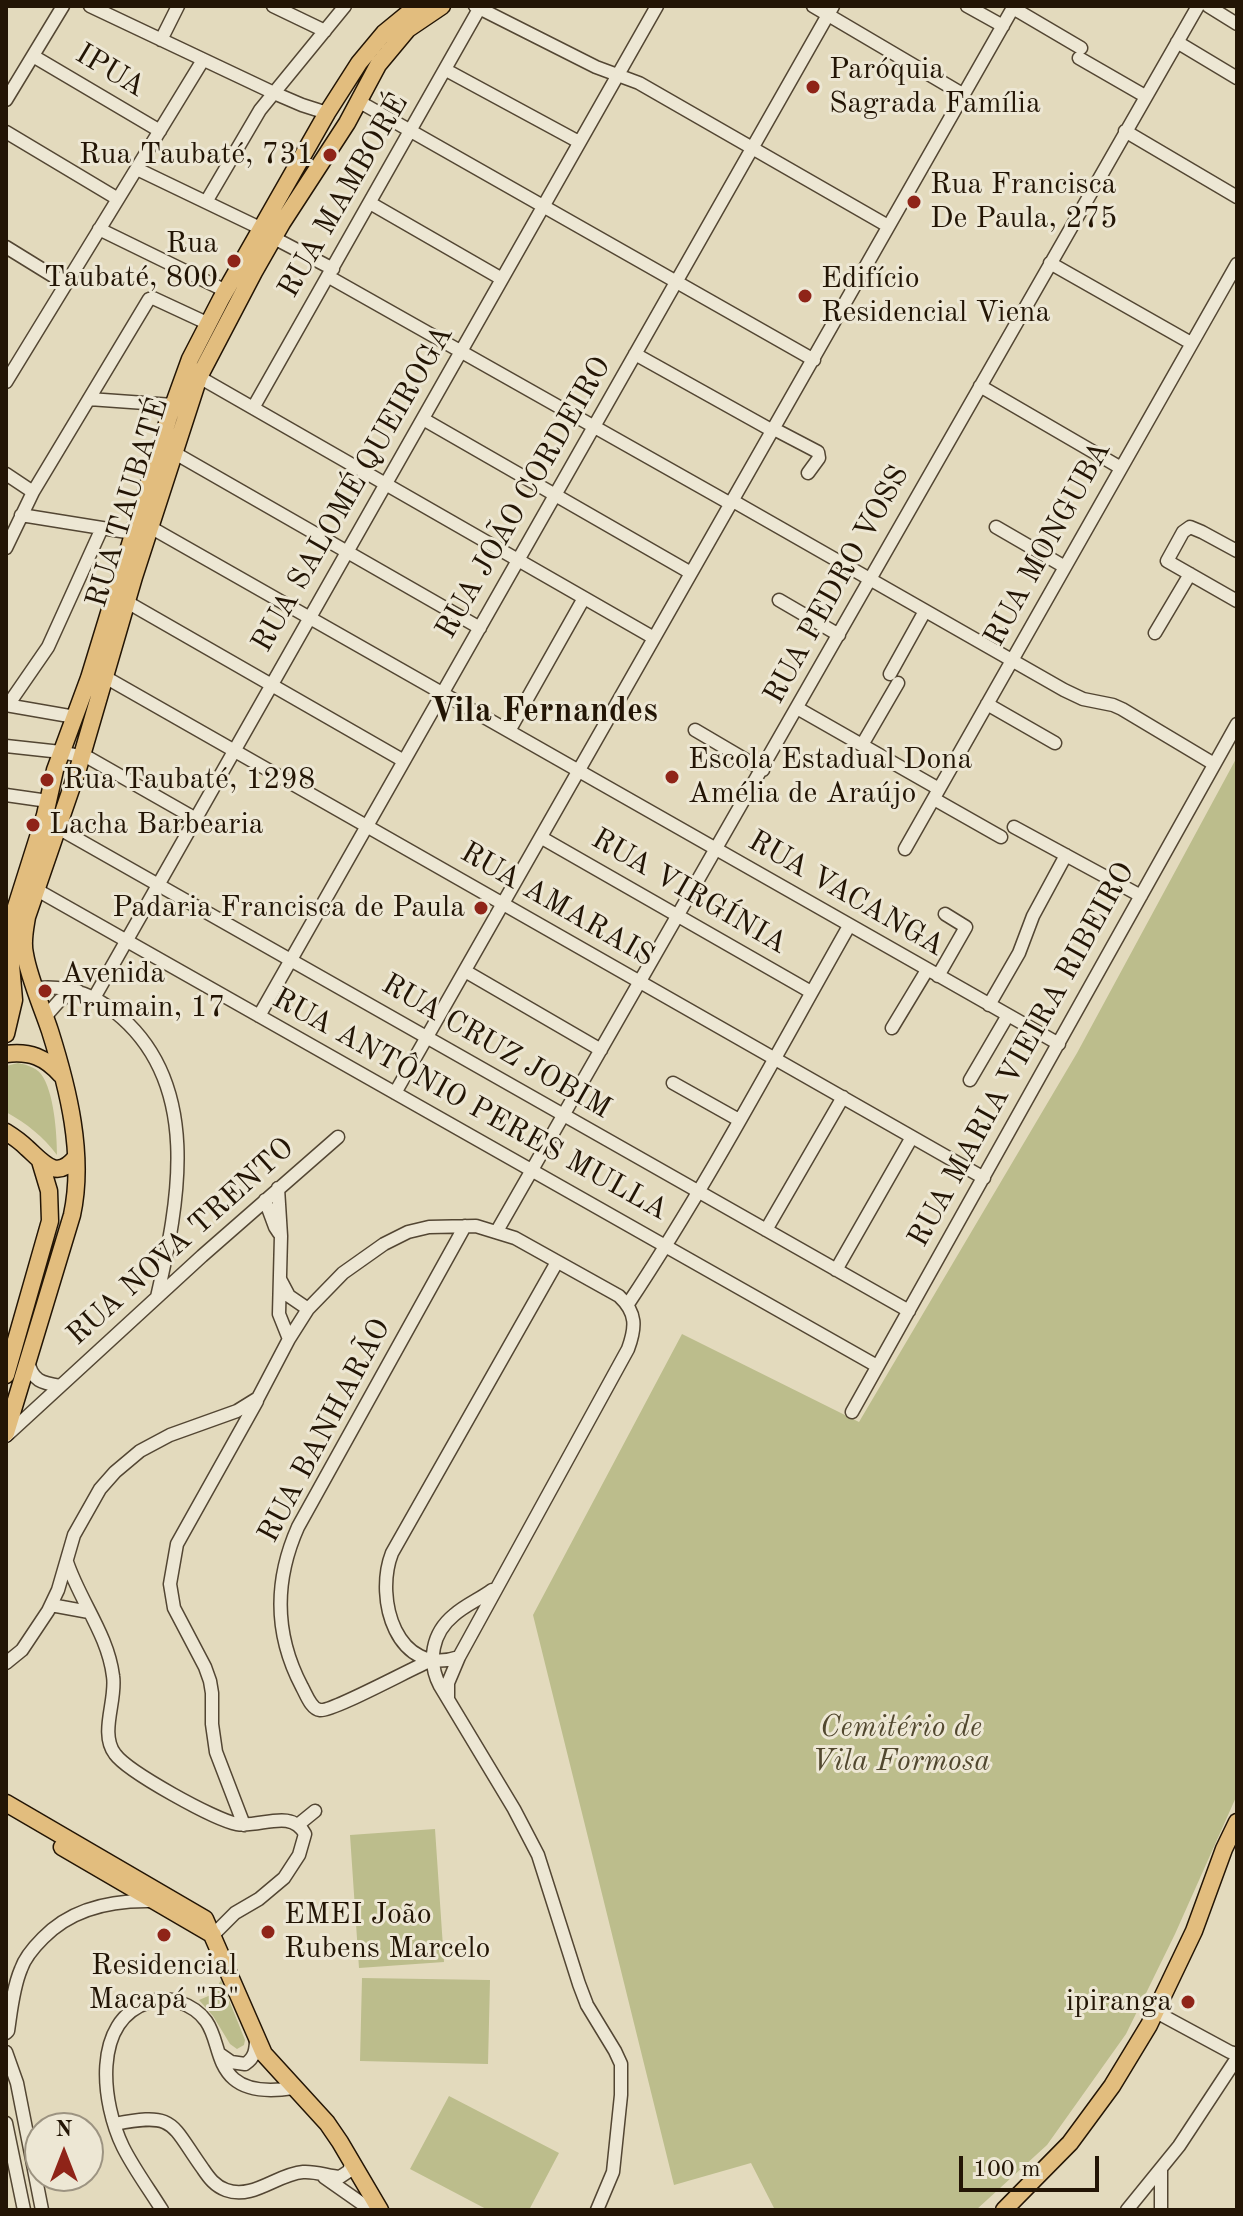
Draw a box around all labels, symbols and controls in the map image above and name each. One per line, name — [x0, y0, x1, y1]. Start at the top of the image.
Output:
street label: IPUA — [69, 36, 151, 106]
place label: Paróquia Sagrada Família — [829, 52, 1041, 122]
marker: Paróquia Sagrada Família — [804, 78, 822, 96]
street label: RUA MAMBORÉ — [271, 88, 417, 304]
place label: Rua Taubaté, 731 — [79, 137, 314, 173]
marker: Rua Taubaté, 731 — [321, 146, 339, 164]
place label: Rua Francisca De Paula, 275 — [930, 167, 1117, 238]
marker: Rua Francisca De Paula, 275 — [905, 193, 923, 211]
place label: Rua Taubaté, 800 — [44, 226, 218, 296]
marker: Rua Taubaté, 800 — [225, 252, 243, 270]
place label: Edifício Residencial Viena — [821, 261, 1050, 332]
marker: Edifício Residencial Viena — [796, 287, 814, 305]
street label: RUA SALOMÉ QUEIROGA — [245, 319, 461, 659]
street label: RUA JOÃO CORDEIRO — [429, 351, 619, 645]
street label: RUA TAUBATÉ — [79, 394, 177, 612]
street label: RUA MONGUBA — [977, 435, 1119, 653]
street label: RUA PEDRO VOSS — [757, 459, 917, 711]
district label: Vila Fernandes — [430, 692, 658, 732]
place label: Escola Estadual Dona Amélia de Araújo — [688, 742, 972, 812]
place label: Rua Taubaté, 1298 — [63, 762, 315, 798]
marker: Escola Estadual Dona Amélia de Araújo — [663, 768, 681, 786]
marker: Rua Taubaté, 1298 — [38, 771, 56, 789]
place label: Lacha Barbearia — [49, 807, 264, 843]
marker: Lacha Barbearia — [24, 816, 42, 834]
street label: RUA VIRGÍNIA — [585, 821, 793, 963]
street label: RUA VACANGA — [741, 823, 951, 965]
street label: RUA AMARAIS — [454, 835, 660, 975]
street label: RUA MARIA VIEIRA RIBEIRO — [901, 856, 1143, 1254]
place label: Padaria Francisca de Paula — [112, 890, 465, 926]
marker: Padaria Francisca de Paula — [472, 899, 490, 917]
place label: Avenida Trumain, 17 — [61, 956, 225, 1026]
street label: RUA CRUZ JOBIM — [375, 967, 617, 1127]
street label: RUA ANTÔNIO PERES MULLA — [266, 981, 674, 1229]
marker: Avenida Trumain, 17 — [36, 982, 54, 1000]
street label: RUA NOVA TRENTO — [60, 1131, 302, 1353]
street label: RUA BANHARÃO — [251, 1313, 399, 1549]
park label: Cemitério de Vila Formosa — [812, 1710, 990, 1780]
place label: EMEI João Rubens Marcelo — [284, 1897, 490, 1968]
marker: EMEI João Rubens Marcelo — [259, 1923, 277, 1941]
marker: Residencial Macapá "B" — [155, 1926, 173, 1944]
place label: Residencial Macapá "B" — [89, 1948, 239, 2018]
place label: ipiranga — [1066, 1984, 1172, 2020]
marker: ipiranga — [1179, 1993, 1197, 2011]
north arrow — [24, 2112, 104, 2192]
text: N — [56, 2119, 72, 2141]
scale bar — [963, 2140, 1103, 2190]
text: 100 m — [973, 2158, 1041, 2182]

